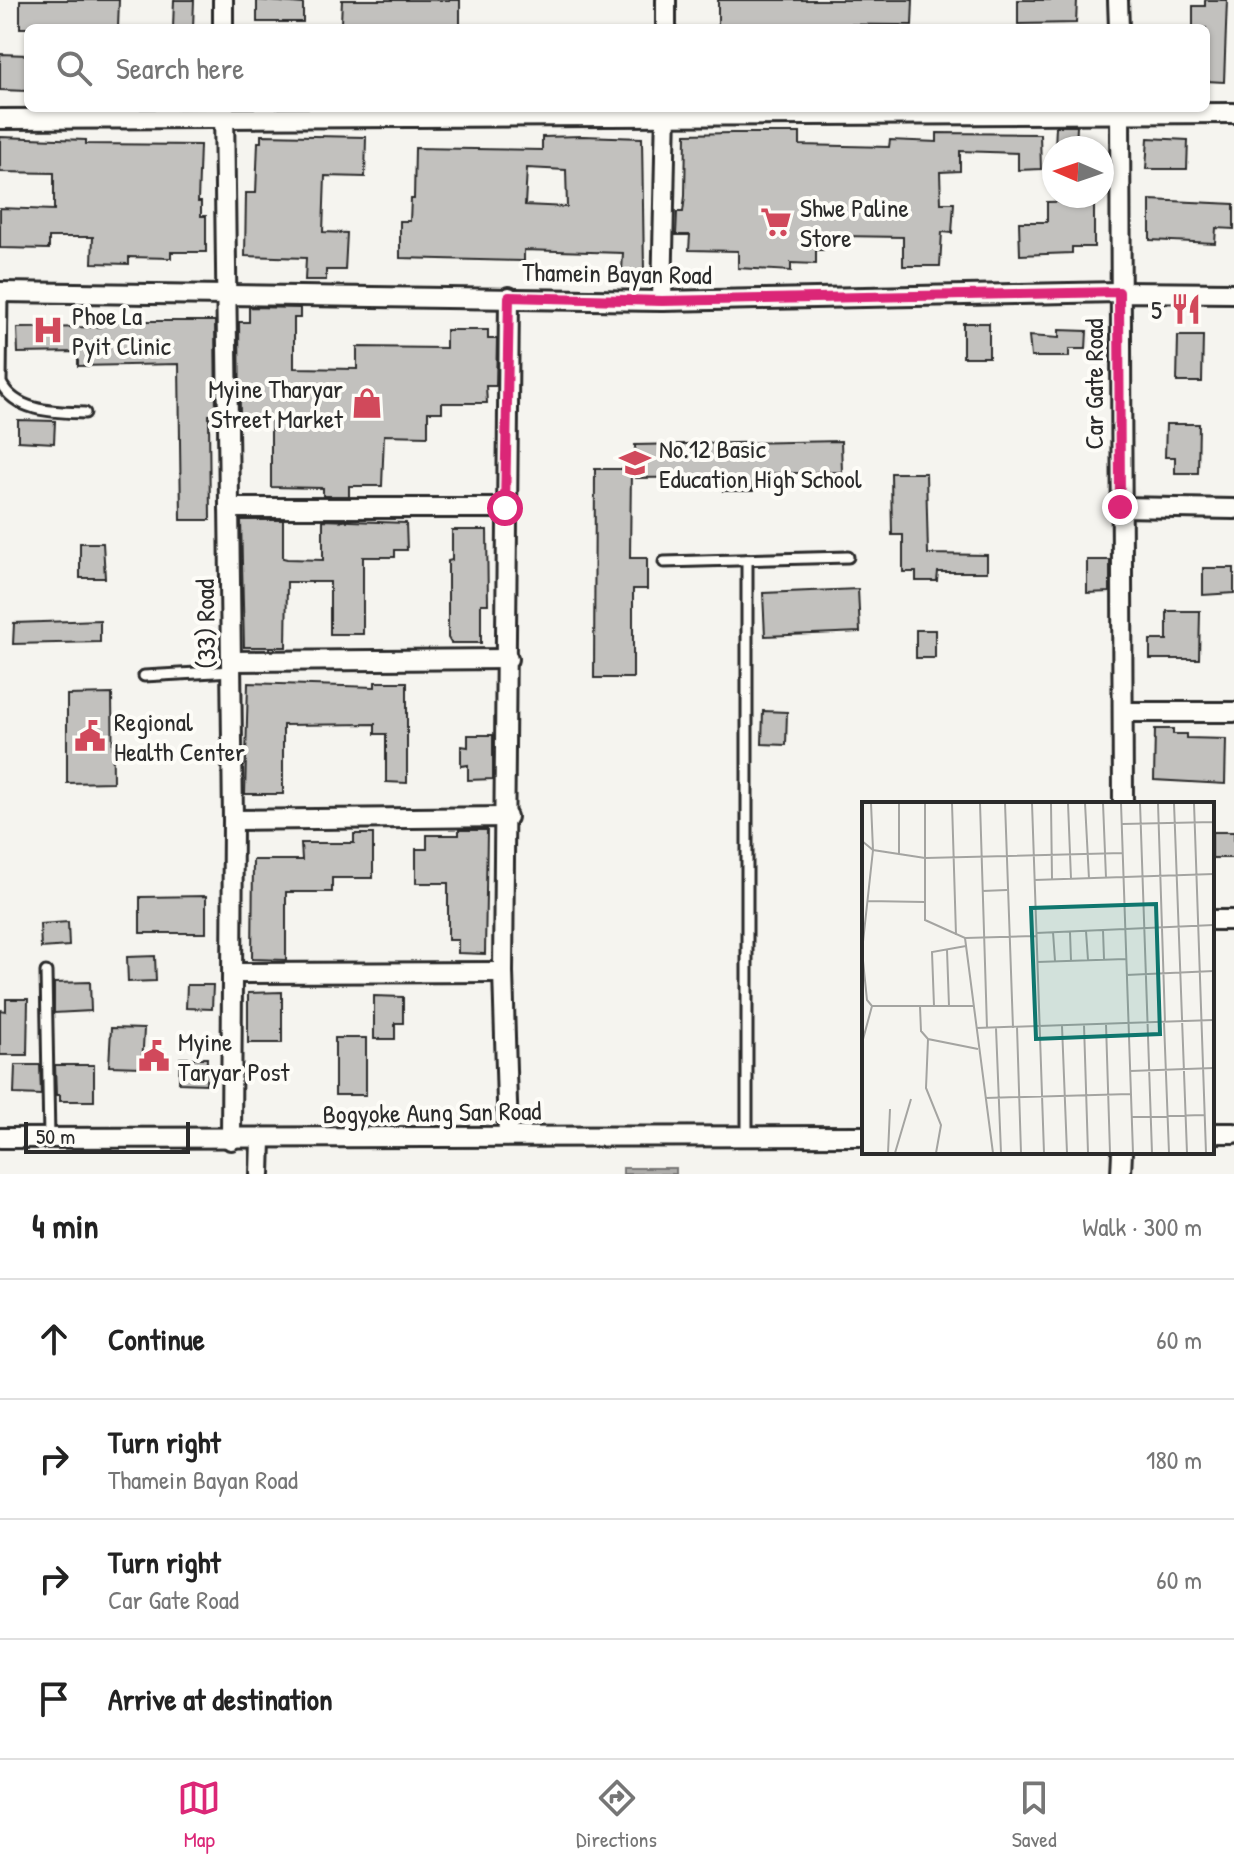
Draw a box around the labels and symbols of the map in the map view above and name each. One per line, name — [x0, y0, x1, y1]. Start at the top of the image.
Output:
north arrow — [1042, 136, 1114, 208]
place label: Shwe Paline Store — [800, 190, 909, 255]
supermarket icon: Shwe Paline Store — [759, 205, 793, 239]
street label: Thamein Bayan Road — [522, 254, 712, 292]
place label: 5 — [1151, 292, 1162, 327]
restaurant icon: 5 — [1169, 292, 1203, 326]
place label: Phoe La Pyit Clinic — [72, 298, 171, 363]
hospital icon: Phoe La Pyit Clinic — [31, 313, 65, 347]
street label: Car Gate Road — [1076, 319, 1111, 450]
place label: Myine Tharyar Street Market — [208, 371, 344, 436]
shop icon: Myine Tharyar Street Market — [350, 386, 384, 420]
place label: No.12 Basic Education High School — [659, 431, 862, 496]
school or university icon: No.12 Basic Education High School — [618, 446, 652, 480]
route end — [1102, 489, 1138, 525]
route start — [487, 490, 523, 526]
street label: (33) Road — [187, 579, 223, 669]
place label: Regional Health Center — [114, 704, 245, 769]
public building icon: Regional Health Center — [73, 719, 107, 753]
inset map — [862, 802, 1214, 1154]
place label: Myine Taryar Post — [178, 1024, 291, 1089]
public building icon: Myine Taryar Post — [137, 1039, 171, 1073]
street label: Bogyoke Aung San Road — [322, 1093, 542, 1131]
scale bar — [24, 1118, 190, 1154]

